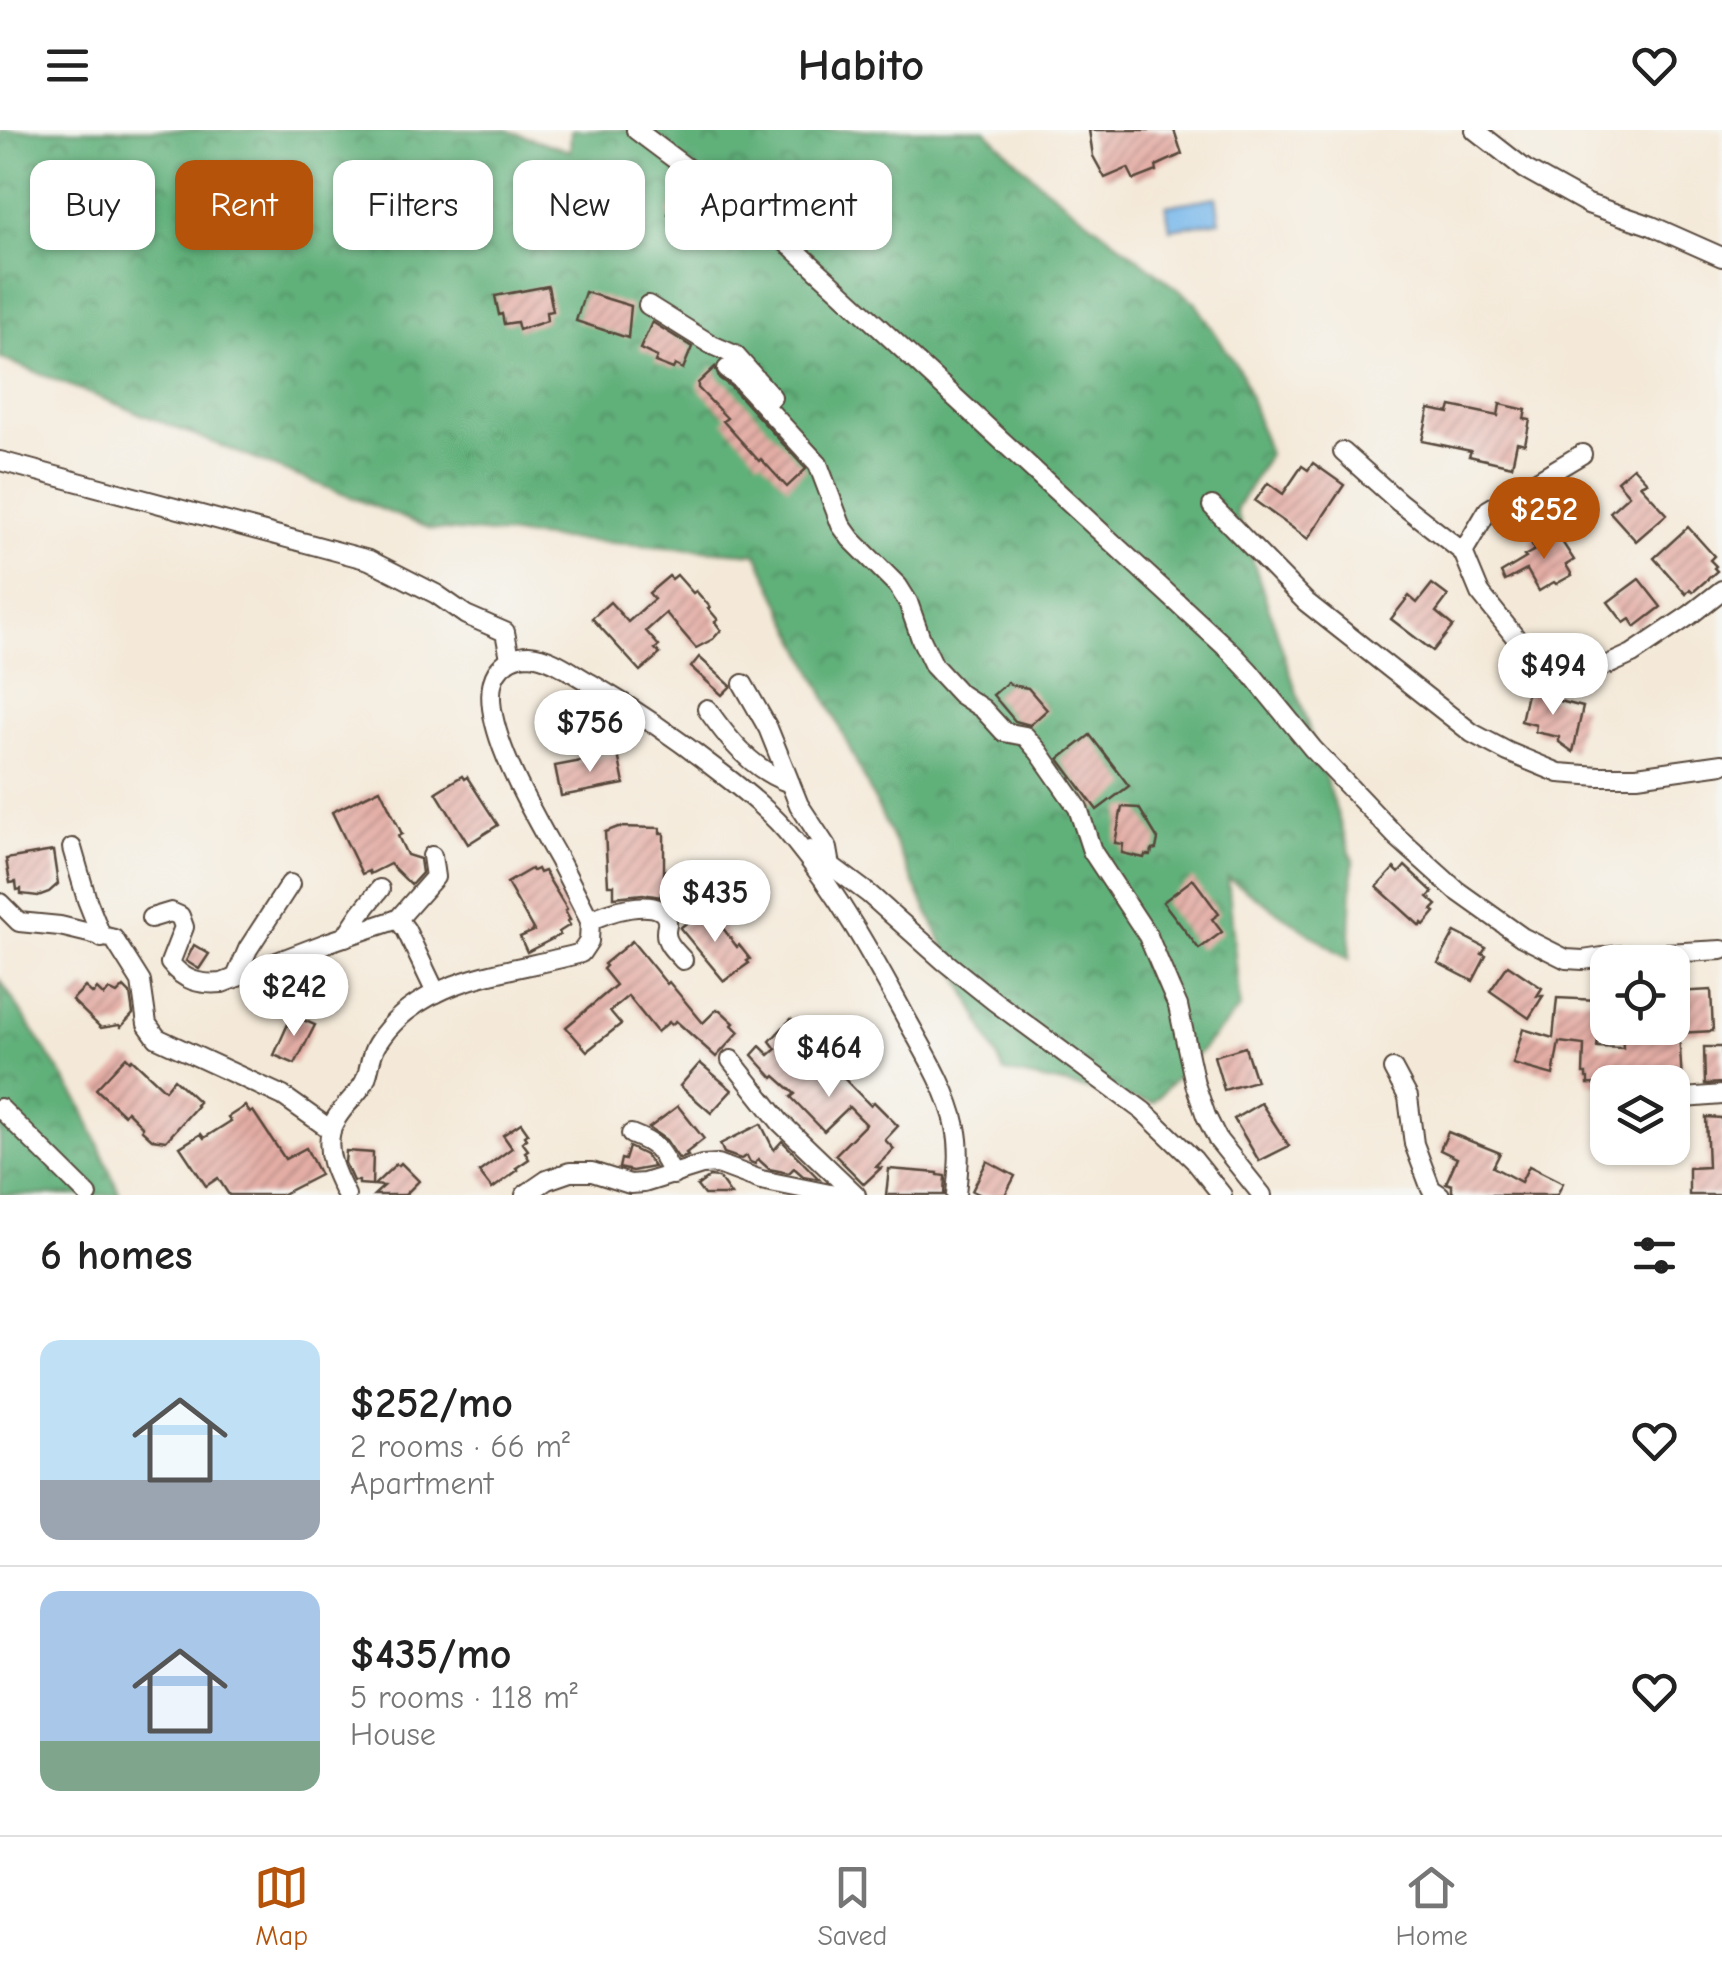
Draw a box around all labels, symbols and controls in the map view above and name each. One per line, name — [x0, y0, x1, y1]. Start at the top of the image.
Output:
icon: menu — [40, 38, 95, 93]
icon: heart — [1627, 38, 1682, 93]
text: Habito — [798, 39, 924, 91]
chip: Buy — [30, 160, 155, 250]
chip: Rent — [175, 160, 313, 250]
chip: Filters — [333, 160, 493, 250]
chip: New — [513, 160, 645, 250]
chip: Apartment — [665, 160, 892, 250]
pin: $252 — [1485, 477, 1603, 562]
text: $252 — [1510, 491, 1578, 528]
pin: $494 — [1494, 633, 1612, 718]
text: $494 — [1520, 647, 1586, 684]
pin: $756 — [531, 690, 649, 775]
text: $756 — [556, 704, 624, 741]
pin: $435 — [656, 860, 774, 945]
text: $435 — [681, 874, 749, 911]
map controls — [1590, 945, 1690, 1165]
button: locate — [1590, 945, 1690, 1045]
pin: $242 — [235, 954, 353, 1039]
text: $242 — [261, 968, 327, 1005]
pin: $464 — [770, 1015, 888, 1100]
text: $464 — [796, 1029, 862, 1066]
button: layers — [1590, 1065, 1690, 1165]
icon: filters — [1627, 1228, 1682, 1283]
text: 6 homes — [40, 1231, 193, 1280]
text: $252/mo — [350, 1379, 513, 1428]
icon: home — [120, 1380, 240, 1500]
icon: heart — [1627, 1413, 1682, 1468]
text: 2 rooms · 66 m² — [350, 1428, 570, 1465]
text: Apartment — [350, 1465, 493, 1502]
text: $435/mo — [350, 1630, 512, 1679]
icon: home — [120, 1631, 240, 1751]
icon: heart — [1627, 1664, 1682, 1719]
text: 5 rooms · 118 m² — [350, 1679, 578, 1716]
text: House — [350, 1716, 436, 1753]
tab: Map — [254, 1860, 309, 1952]
tab: Saved — [817, 1860, 887, 1952]
tab: Home — [1396, 1860, 1468, 1952]

